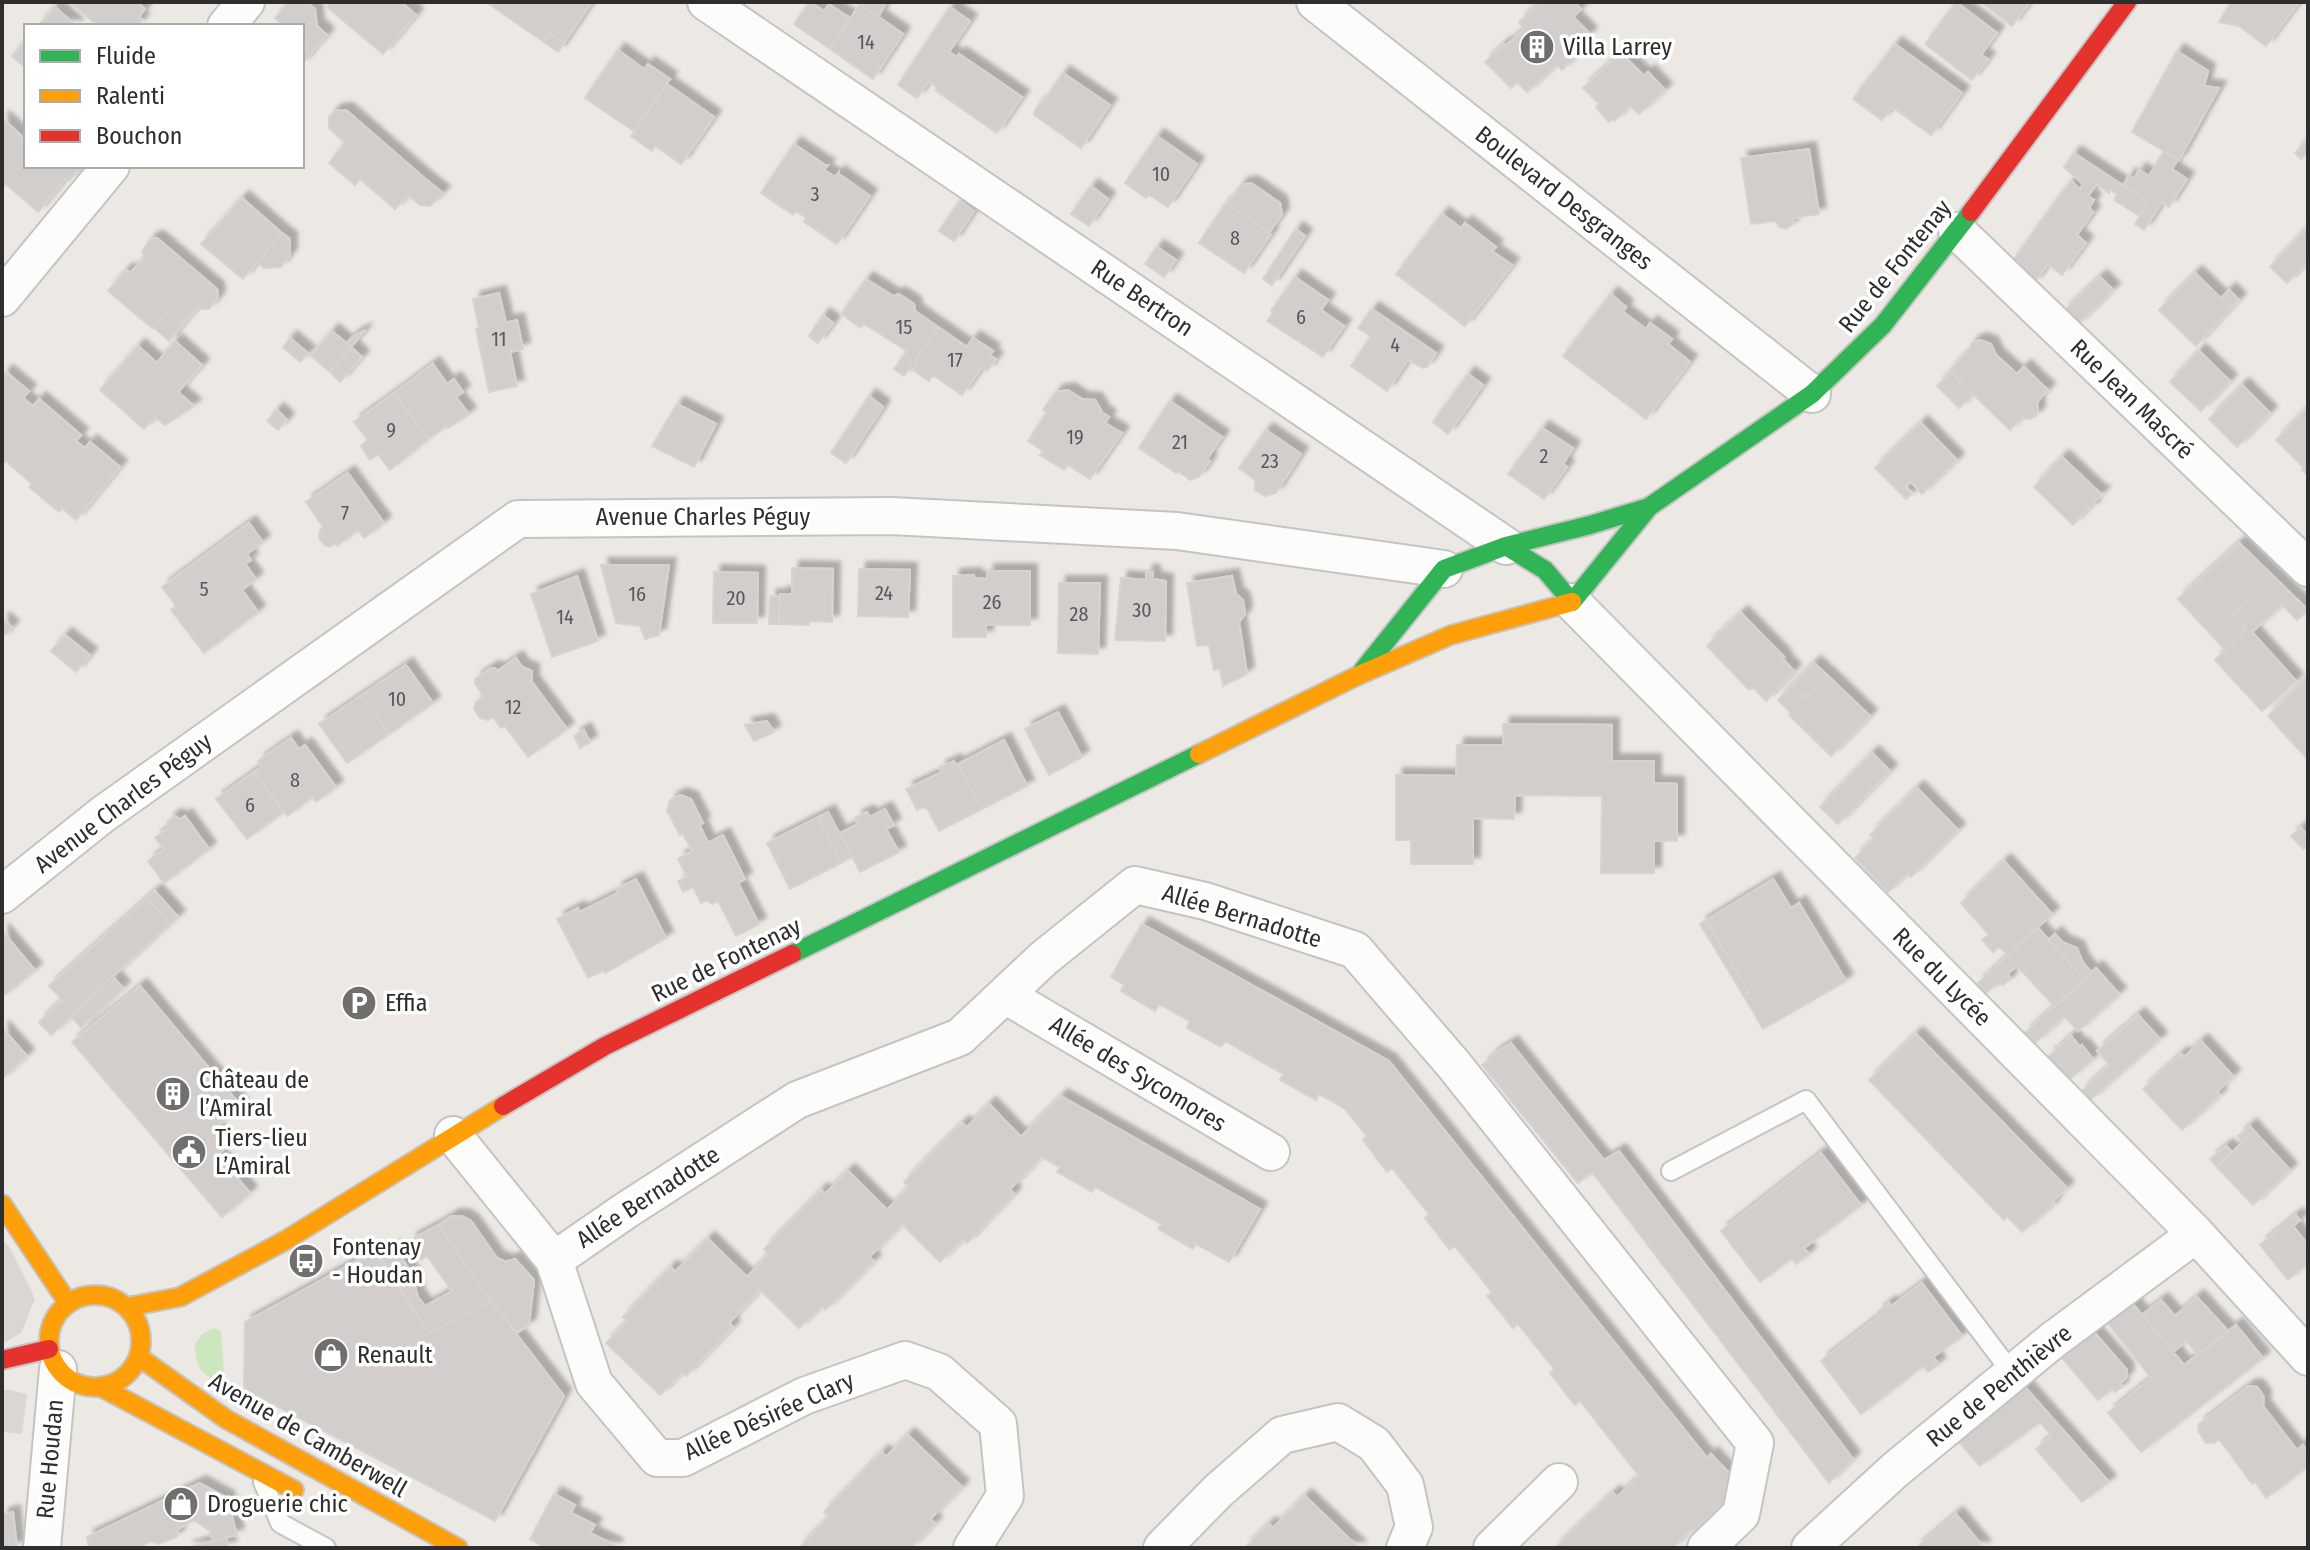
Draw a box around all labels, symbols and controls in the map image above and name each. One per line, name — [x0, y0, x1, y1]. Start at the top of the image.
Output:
legend — [24, 24, 304, 168]
building icon: Villa Larrey — [1518, 28, 1556, 66]
house number: 14 — [857, 30, 875, 54]
place label: Villa Larrey — [1563, 33, 1672, 61]
text: Fluide — [96, 42, 156, 70]
text: Ralenti — [96, 82, 165, 110]
street label: Boulevard Desgranges — [1470, 120, 1658, 276]
text: Bouchon — [96, 122, 183, 150]
house number: 10 — [1152, 162, 1170, 186]
house number: 3 — [810, 182, 820, 206]
street label: Rue de Fontenay — [1833, 194, 1957, 338]
house number: 8 — [1230, 226, 1240, 250]
street label: Rue Bertron — [1086, 254, 1198, 342]
house number: 6 — [1296, 305, 1306, 329]
house number: 15 — [896, 315, 912, 339]
house number: 11 — [491, 327, 507, 351]
house number: 4 — [1390, 333, 1400, 357]
street label: Rue Jean Mascré — [2065, 333, 2199, 465]
house number: 17 — [947, 348, 963, 372]
house number: 9 — [386, 418, 396, 442]
house number: 19 — [1066, 425, 1084, 449]
house number: 21 — [1172, 430, 1188, 454]
house number: 2 — [1540, 444, 1549, 468]
house number: 23 — [1261, 449, 1279, 473]
house number: 7 — [341, 501, 349, 525]
street label: Avenue Charles Péguy — [596, 503, 811, 531]
house number: 5 — [199, 577, 209, 601]
house number: 24 — [875, 581, 893, 605]
house number: 16 — [628, 582, 646, 606]
house number: 20 — [726, 586, 746, 610]
house number: 26 — [983, 590, 1001, 614]
house number: 30 — [1132, 598, 1152, 622]
house number: 28 — [1070, 602, 1088, 626]
house number: 14 — [556, 605, 574, 629]
house number: 10 — [388, 687, 406, 711]
house number: 12 — [505, 695, 521, 719]
street label: Avenue Charles Péguy — [29, 727, 217, 879]
house number: 8 — [290, 768, 300, 792]
house number: 6 — [245, 793, 255, 817]
street label: Allée Bernadotte — [1159, 878, 1325, 954]
street label: Rue de Fontenay — [647, 912, 805, 1008]
street label: Rue du Lycée — [1887, 922, 1997, 1032]
parking icon: Effia — [340, 984, 378, 1022]
place label: Effia — [385, 989, 427, 1017]
street label: Allée des Sycomores — [1045, 1010, 1231, 1138]
place label: Château de l’Amiral — [199, 1066, 309, 1122]
building icon: Château de l’Amiral — [154, 1075, 192, 1113]
place label: Tiers-lieu L’Amiral — [215, 1124, 308, 1180]
public building icon: Tiers-lieu L’Amiral — [170, 1133, 208, 1171]
street label: Allée Bernadotte — [571, 1140, 725, 1254]
place label: Fontenay - Houdan — [332, 1233, 424, 1289]
bus stop icon: Fontenay - Houdan — [287, 1242, 325, 1280]
street label: Rue de Penthièvre — [1921, 1319, 2077, 1453]
shop icon: Renault — [312, 1336, 350, 1374]
place label: Renault — [357, 1341, 433, 1369]
street label: Allée Désirée Clary — [680, 1366, 858, 1466]
street label: Avenue de Camberwell — [204, 1367, 412, 1503]
street label: Rue Houdan — [31, 1398, 69, 1520]
shop icon: Droguerie chic — [162, 1485, 200, 1523]
place label: Droguerie chic — [207, 1490, 348, 1518]

